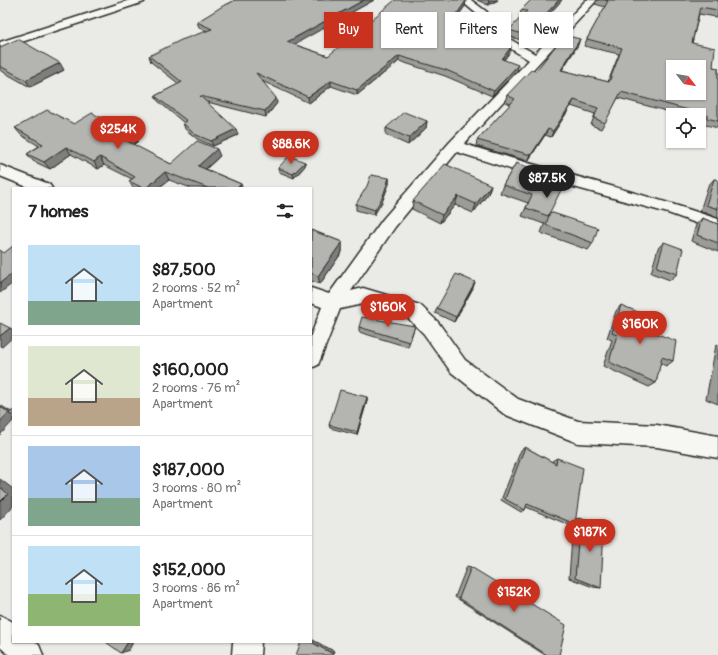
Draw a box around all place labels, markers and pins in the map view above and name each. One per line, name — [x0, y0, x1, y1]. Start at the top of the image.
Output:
pin: $254K — [90, 116, 146, 150]
pin: $88.6K — [258, 131, 324, 165]
pin: $87.5K — [514, 165, 580, 199]
pin: $160K — [360, 294, 416, 328]
pin: $160K — [612, 311, 668, 345]
pin: $187K — [562, 519, 618, 553]
pin: $152K — [486, 579, 542, 613]

